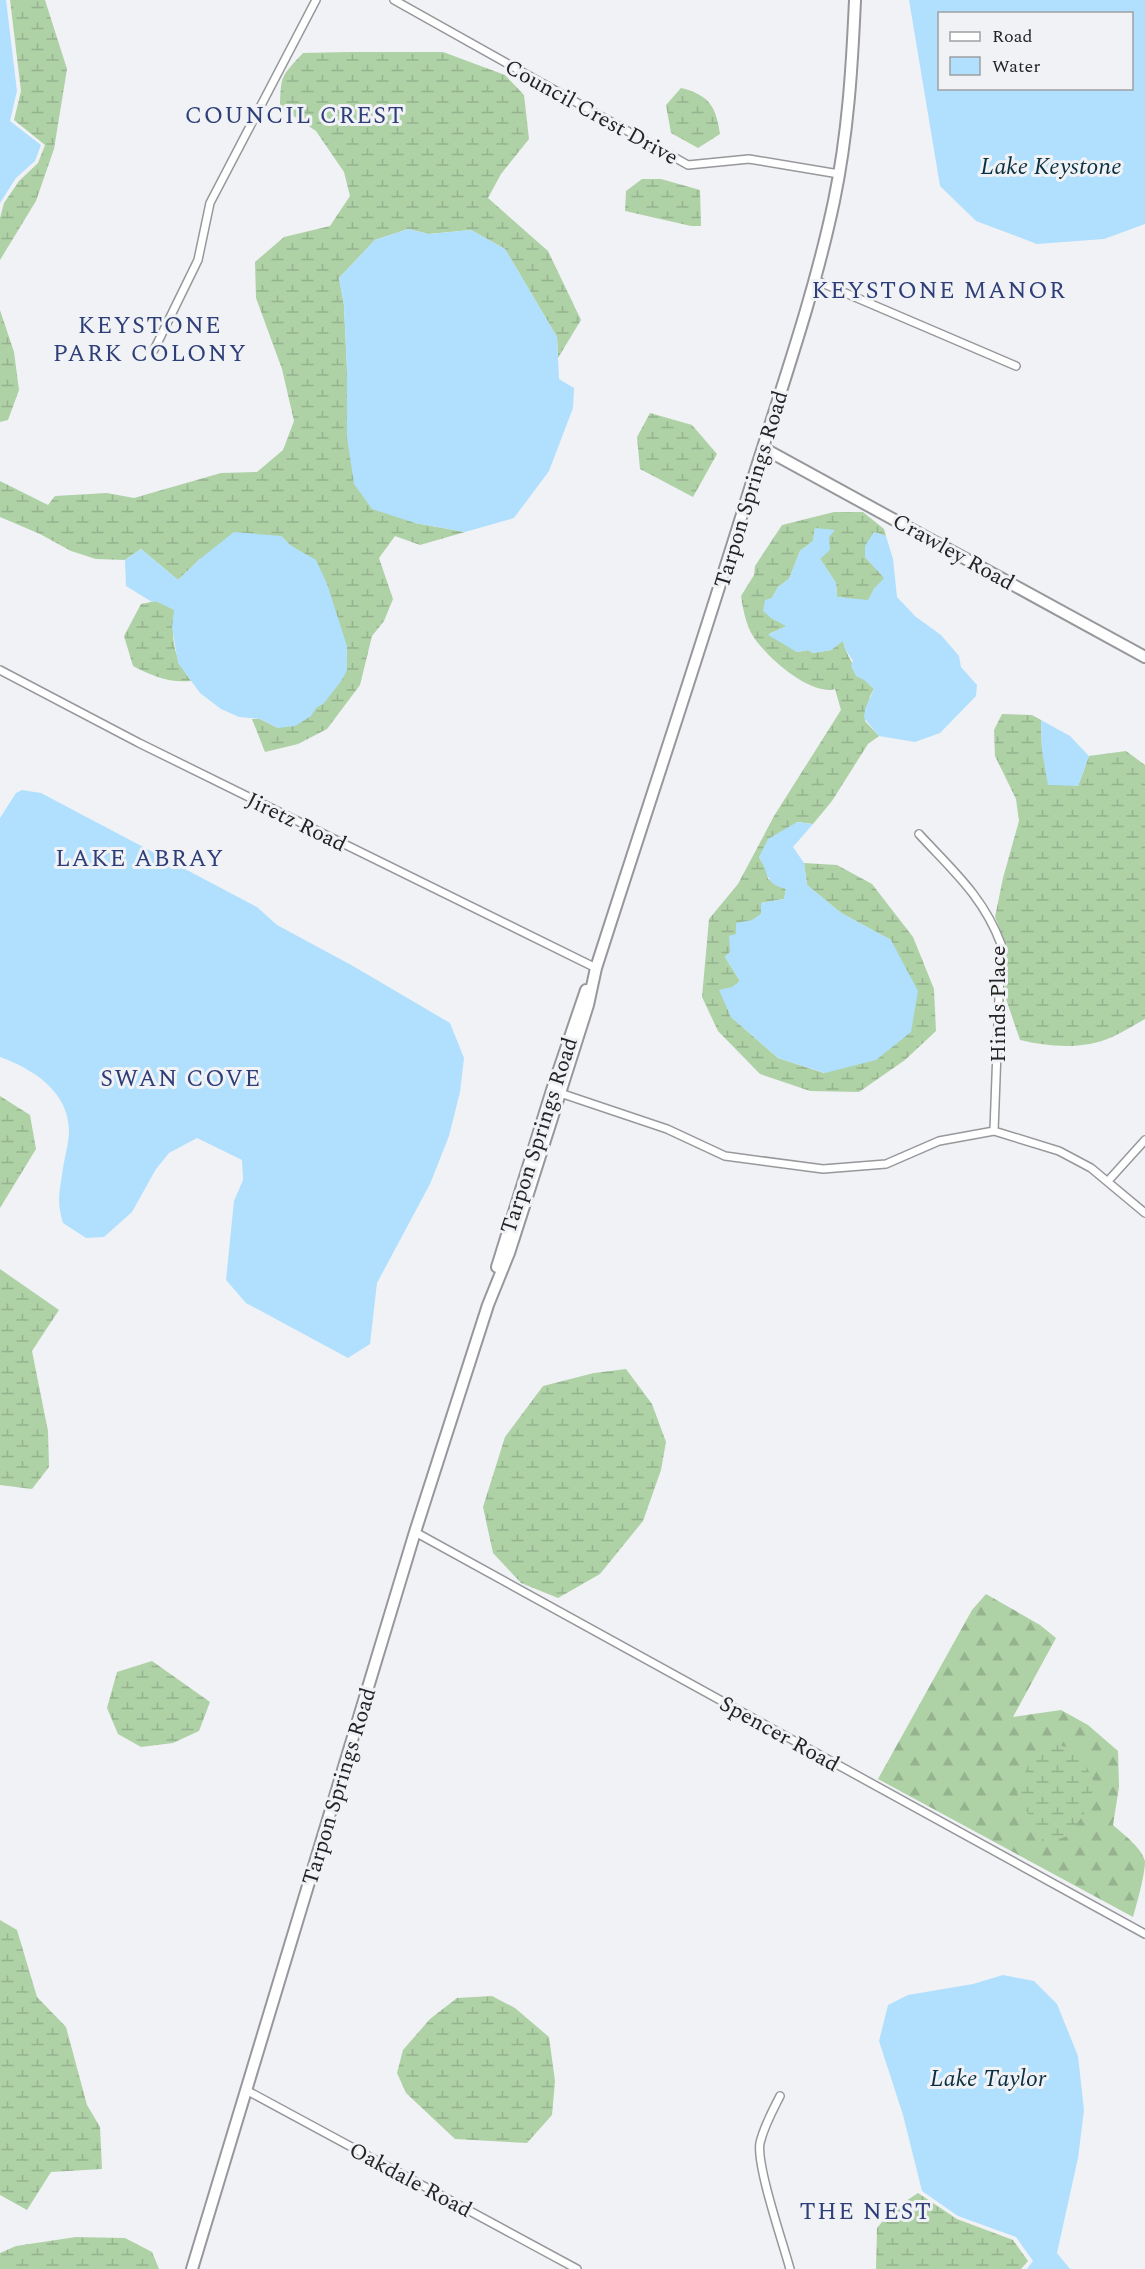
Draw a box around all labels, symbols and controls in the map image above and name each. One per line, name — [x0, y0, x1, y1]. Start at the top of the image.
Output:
legend — [938, 12, 1133, 90]
text: Road — [992, 23, 1033, 50]
street label: Council Crest Drive — [498, 51, 684, 174]
text: Water — [992, 53, 1040, 80]
district label: COUNCIL CREST — [185, 98, 405, 134]
water label: Lake Keystone — [980, 149, 1122, 185]
district label: KEYSTONE MANOR — [812, 273, 1066, 309]
district label: KEYSTONE PARK COLONY — [53, 308, 247, 372]
street label: Tarpon Springs Road — [706, 387, 797, 592]
street label: Crawley Road — [886, 505, 1020, 599]
street label: Jiretz Road — [241, 784, 352, 861]
district label: LAKE ABRAY — [55, 841, 225, 877]
street label: Hinds Place — [982, 945, 1015, 1063]
street label: Tarpon Springs Road — [492, 1033, 587, 1238]
district label: SWAN COVE — [100, 1061, 262, 1097]
street label: Tarpon Springs Road — [294, 1684, 385, 1889]
street label: Spencer Road — [713, 1688, 845, 1781]
water label: Lake Taylor — [930, 2061, 1047, 2097]
street label: Oakdale Road — [343, 2134, 478, 2227]
district label: THE NEST — [800, 2194, 932, 2230]

